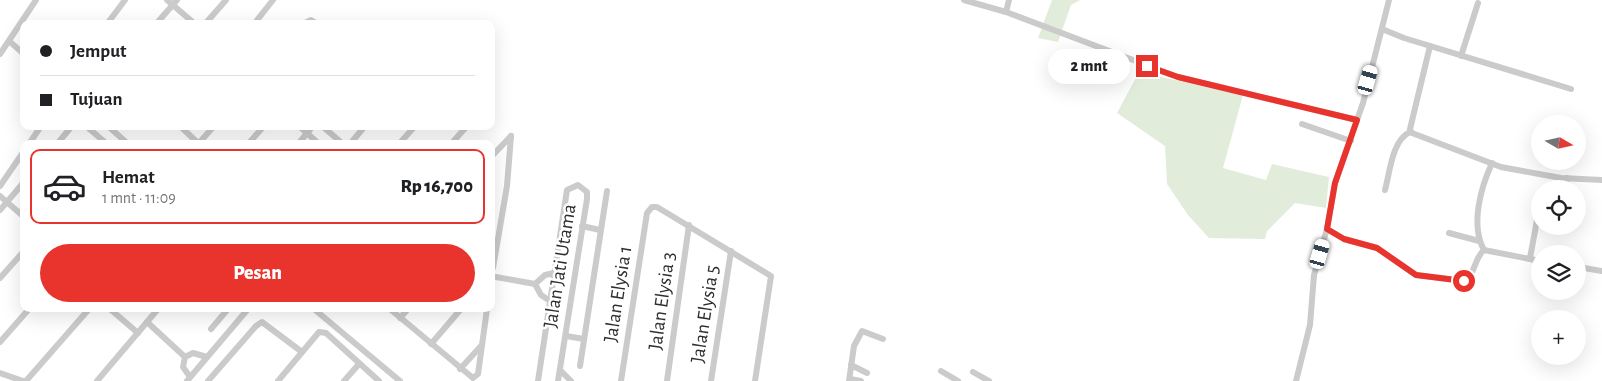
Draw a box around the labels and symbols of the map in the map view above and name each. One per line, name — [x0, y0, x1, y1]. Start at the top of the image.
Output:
callout: 2 mnt — [1047, 48, 1130, 84]
route end — [1136, 55, 1158, 77]
car — [1356, 64, 1379, 96]
north arrow — [1531, 115, 1586, 170]
street label: Jalan Jati Utama — [540, 203, 580, 329]
car — [1308, 238, 1331, 270]
street label: Jalan Elysia 1 — [601, 244, 635, 344]
street label: Jalan Elysia 3 — [645, 251, 679, 351]
street label: Jalan Elysia 5 — [687, 264, 723, 364]
route start — [1453, 270, 1475, 292]

